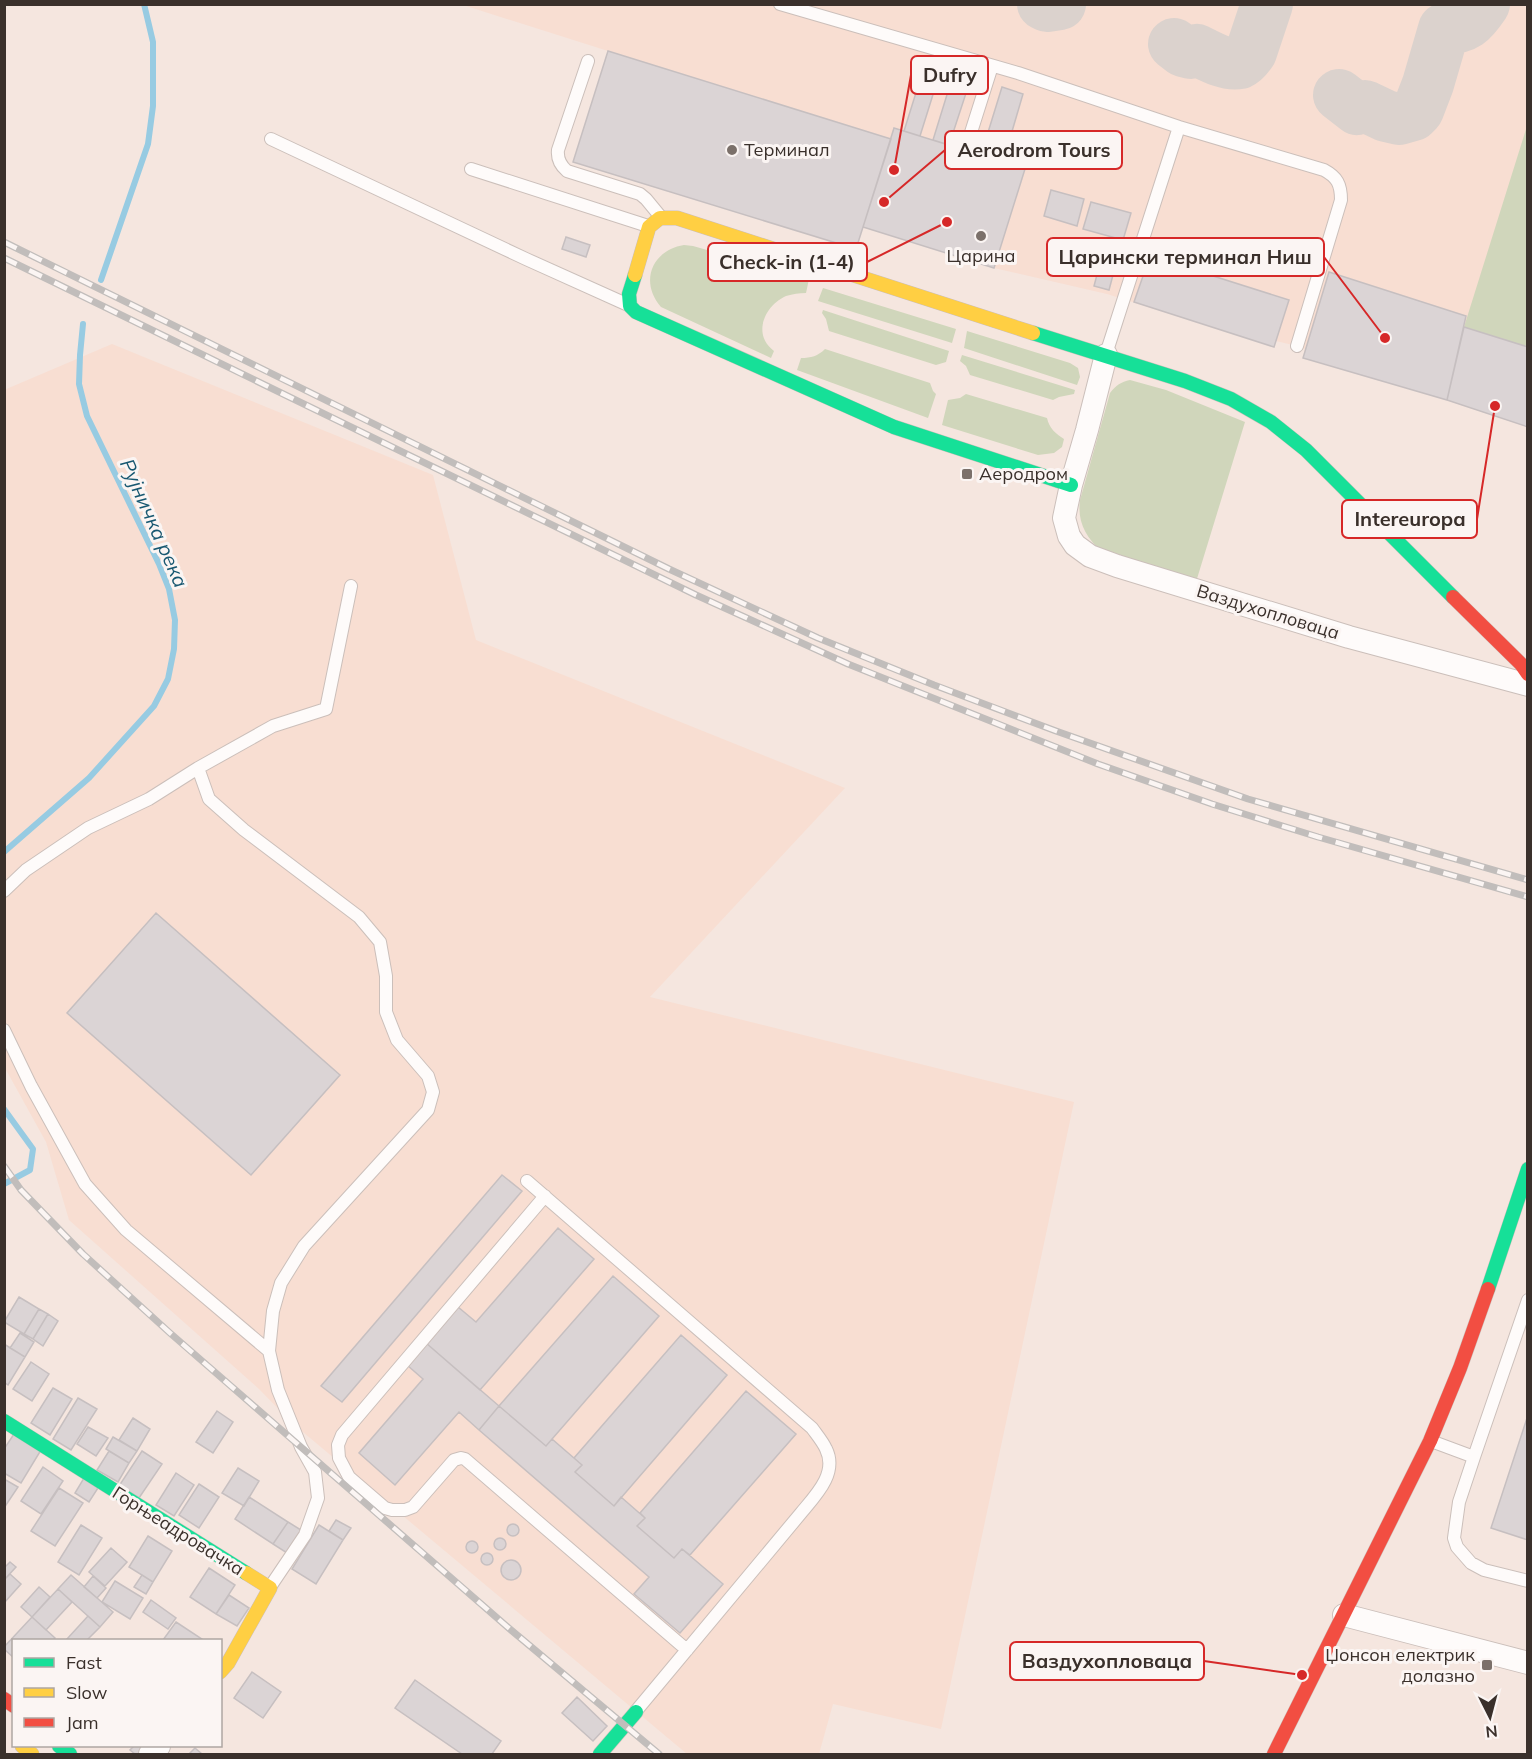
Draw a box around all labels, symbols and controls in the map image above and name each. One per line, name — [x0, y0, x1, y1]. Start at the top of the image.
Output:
callout: Dufry — [911, 56, 988, 94]
text: Dufry — [923, 62, 977, 87]
callout: Aerodrom Tours — [945, 131, 1122, 169]
text: Aerodrom Tours — [957, 137, 1111, 162]
place label: Терминал — [744, 138, 830, 161]
marker: Терминал — [725, 143, 739, 157]
marker: Царина — [974, 229, 988, 243]
callout: Царински терминал Ниш — [1047, 238, 1324, 276]
callout: Check-in (1-4) — [708, 243, 867, 281]
place label: Царина — [947, 244, 1015, 267]
text: Царински терминал Ниш — [1058, 244, 1312, 269]
text: Check-in (1-4) — [719, 249, 855, 274]
water label: Рујничка река — [115, 455, 194, 591]
place label: Аеродром — [979, 462, 1068, 485]
marker: Аеродром — [960, 467, 974, 481]
callout: Intereuropa — [1342, 500, 1477, 538]
text: Intereuropa — [1354, 506, 1466, 531]
street label: Ваздухопловаца — [1194, 579, 1342, 644]
street label: Горњеадровачка — [108, 1481, 248, 1580]
legend — [12, 1639, 222, 1747]
callout: Ваздухопловаца — [1010, 1642, 1204, 1680]
place label: Џонсон електрик долазно — [1325, 1643, 1475, 1687]
text: Ваздухопловаца — [1022, 1648, 1192, 1673]
text: Fast — [66, 1651, 102, 1674]
marker: Џонсон електрик долазно — [1480, 1658, 1494, 1672]
text: Slow — [66, 1681, 108, 1704]
north arrow — [1460, 1687, 1520, 1747]
text: Jam — [66, 1711, 99, 1734]
text: N — [1485, 1721, 1499, 1742]

